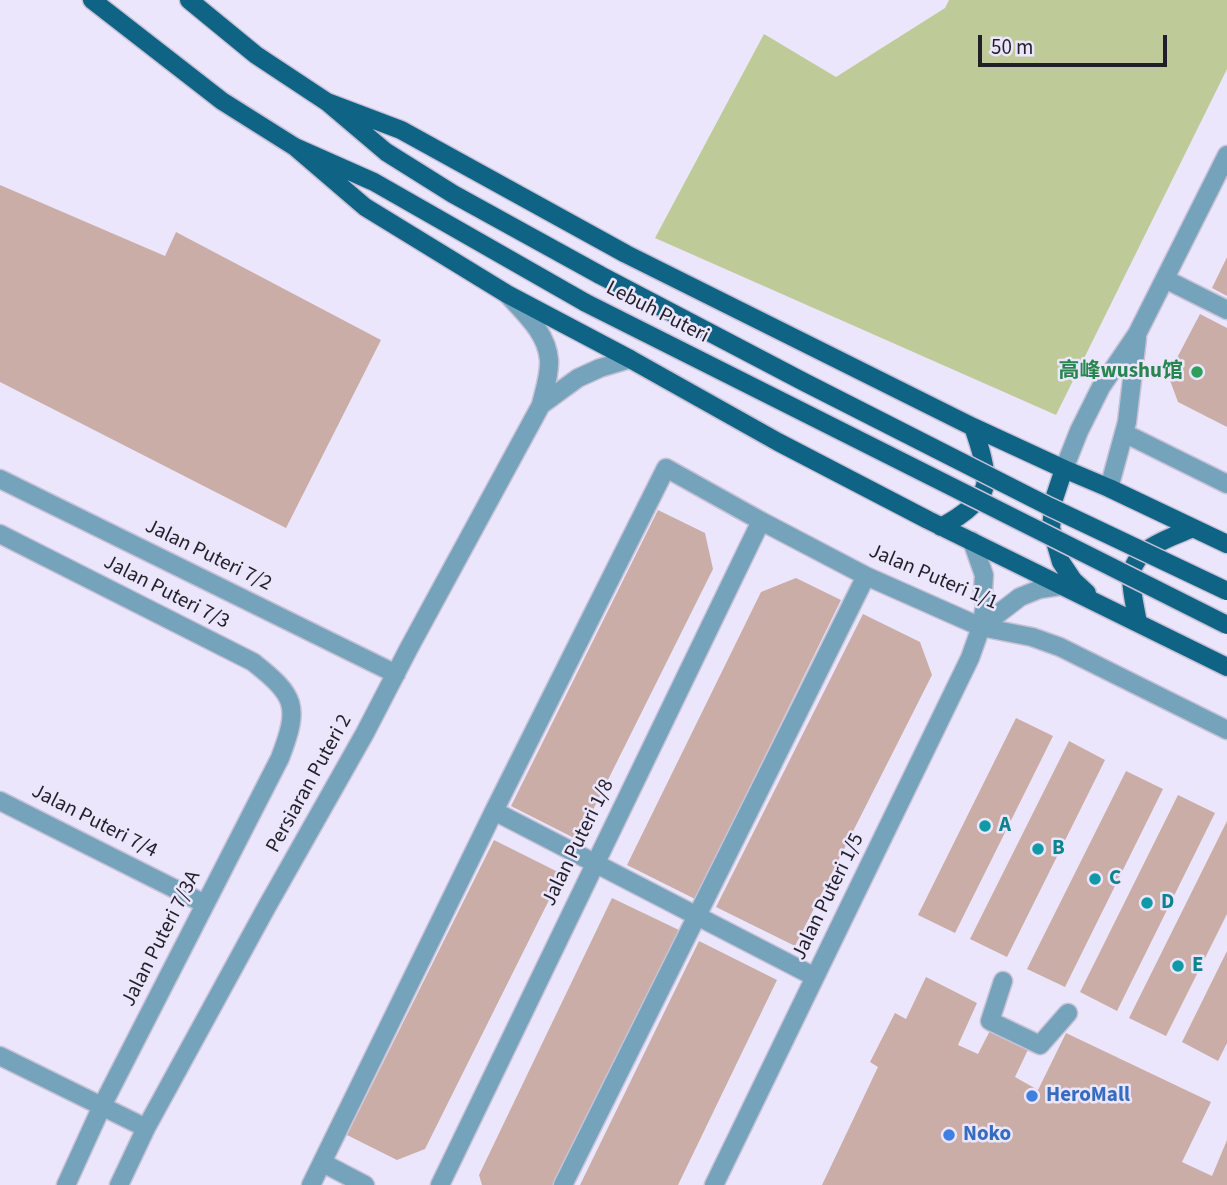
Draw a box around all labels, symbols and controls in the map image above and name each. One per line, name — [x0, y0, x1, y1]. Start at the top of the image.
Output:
scale bar — [982, 21, 1171, 65]
text: 50 m — [991, 32, 1033, 62]
street label: Lebuh Puteri — [601, 276, 713, 350]
place label: 高峰wushu馆 — [1059, 359, 1183, 385]
marker: 高峰wushu馆 — [1189, 364, 1205, 380]
street label: Jalan Puteri 7/2 — [141, 514, 275, 598]
street label: Jalan Puteri 1/1 — [865, 540, 1001, 616]
street label: Jalan Puteri 7/3 — [99, 551, 233, 635]
street label: Persiaran Puteri 2 — [262, 710, 358, 858]
street label: Jalan Puteri 1/8 — [537, 776, 621, 910]
street label: Jalan Puteri 7/4 — [27, 780, 161, 864]
place label: A — [999, 813, 1011, 839]
marker: A — [977, 818, 993, 834]
street label: Jalan Puteri 1/5 — [787, 830, 871, 964]
place label: B — [1052, 836, 1065, 862]
marker: B — [1030, 841, 1046, 857]
place label: C — [1109, 866, 1121, 892]
street label: Jalan Puteri 7/3A — [117, 867, 207, 1011]
marker: C — [1087, 871, 1103, 887]
place label: D — [1161, 890, 1174, 916]
marker: D — [1139, 895, 1155, 911]
place label: E — [1192, 953, 1204, 979]
marker: E — [1170, 958, 1186, 974]
place label: HeroMall — [1046, 1083, 1130, 1109]
marker: HeroMall — [1024, 1088, 1040, 1104]
place label: Noko — [963, 1122, 1011, 1148]
marker: Noko — [941, 1127, 957, 1143]

